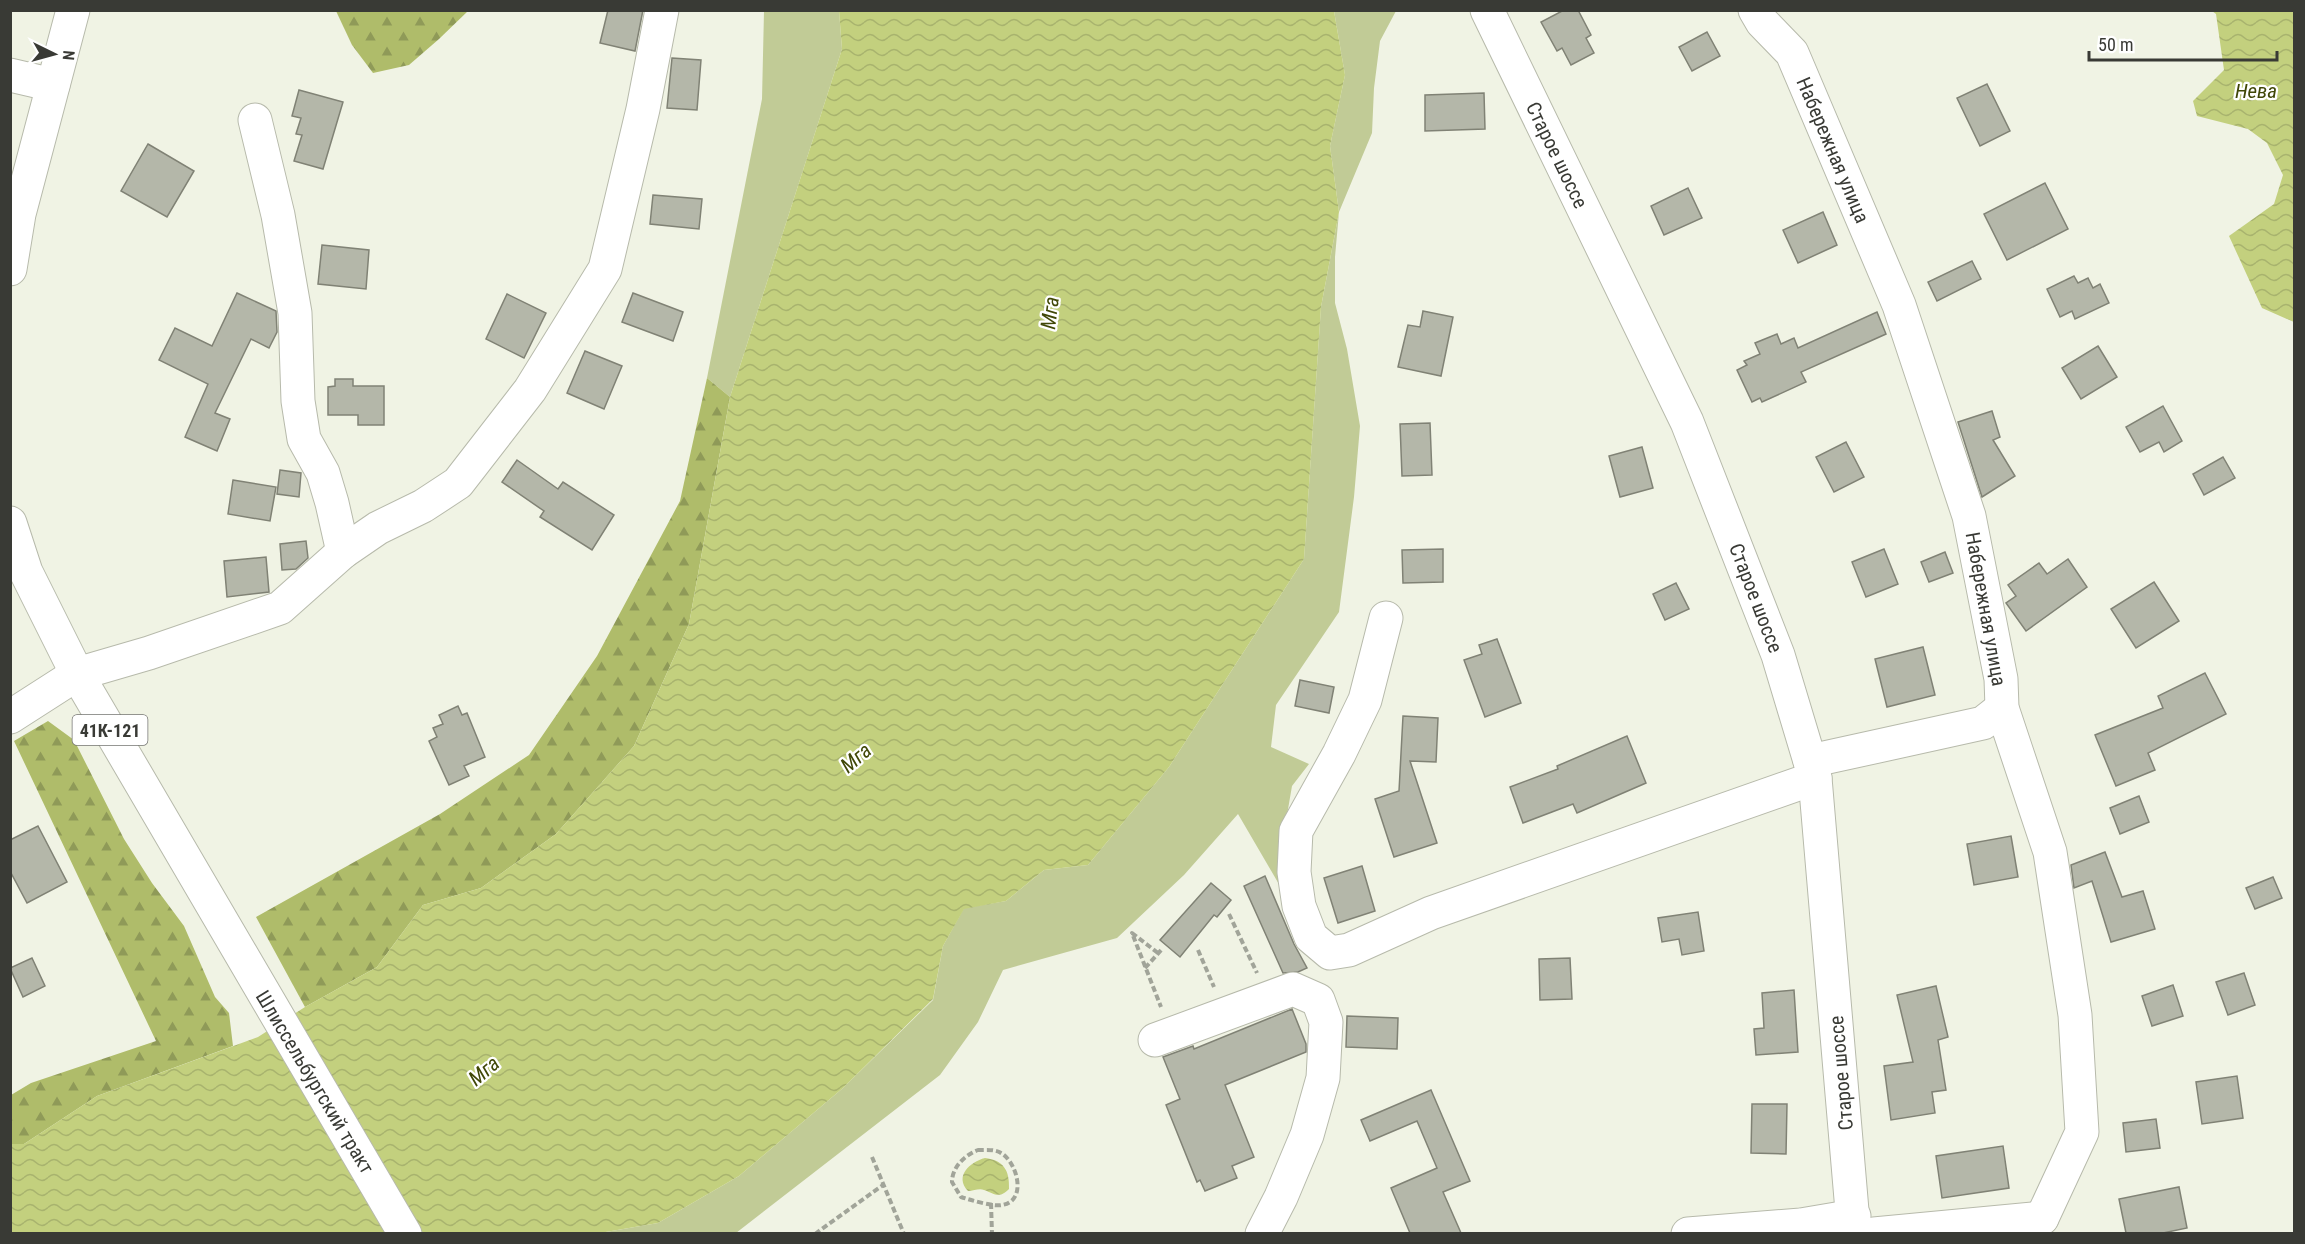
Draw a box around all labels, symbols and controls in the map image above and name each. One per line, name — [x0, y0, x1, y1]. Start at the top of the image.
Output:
north arrow — [24, 24, 84, 84]
scale bar — [2089, 24, 2276, 62]
text: 50 m — [2098, 34, 2133, 55]
text: N — [59, 50, 78, 61]
street label: Набережная улица — [1791, 74, 1875, 226]
water label: Нева — [2235, 79, 2277, 103]
street label: Старое шоссе — [1521, 98, 1593, 212]
water label: Мга — [1036, 295, 1064, 331]
street label: Набережная улица — [1961, 530, 2011, 688]
street label: Старое шоссе — [1724, 540, 1788, 656]
road number: 41К-121 — [72, 715, 148, 745]
water label: Мга — [836, 738, 876, 778]
street label: Шлиссельбургский тракт — [251, 986, 379, 1178]
street label: Старое шоссе — [1824, 1015, 1858, 1131]
water label: Мга — [464, 1051, 504, 1091]

